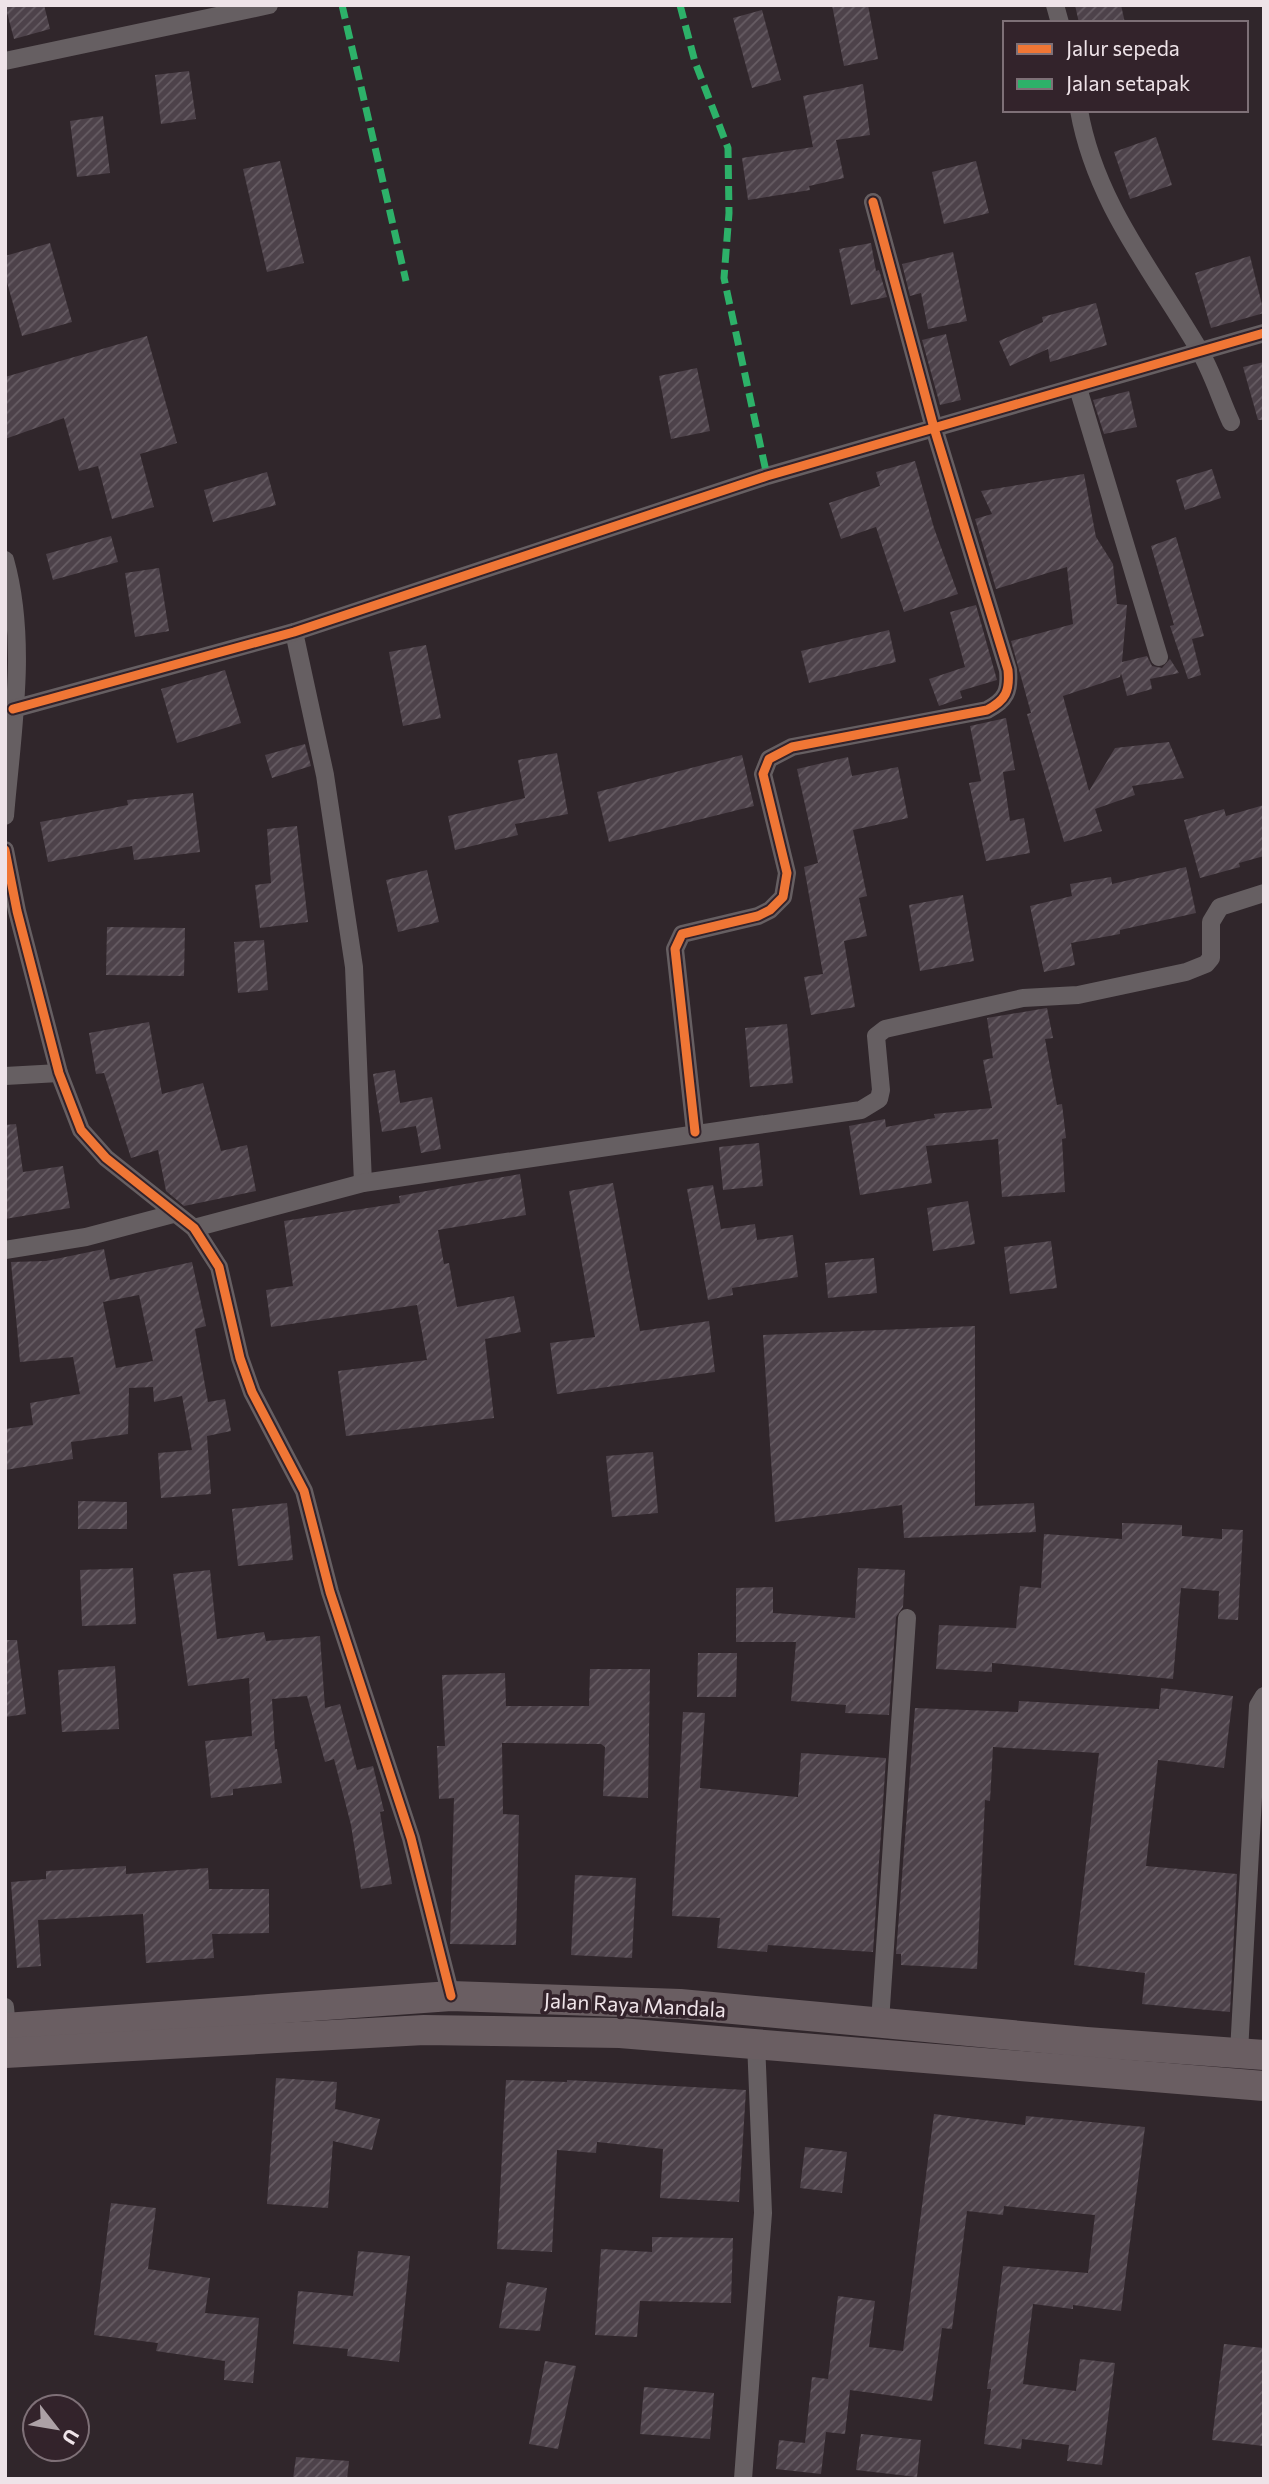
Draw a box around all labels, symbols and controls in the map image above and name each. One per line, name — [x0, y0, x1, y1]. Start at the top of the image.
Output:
legend — [1003, 21, 1248, 112]
text: Jalur sepeda — [1066, 35, 1180, 60]
text: Jalan setapak — [1066, 70, 1190, 95]
street label: Jalan Raya Mandala — [543, 1987, 727, 2021]
north arrow — [21, 2393, 91, 2463]
text: U — [58, 2425, 84, 2449]

